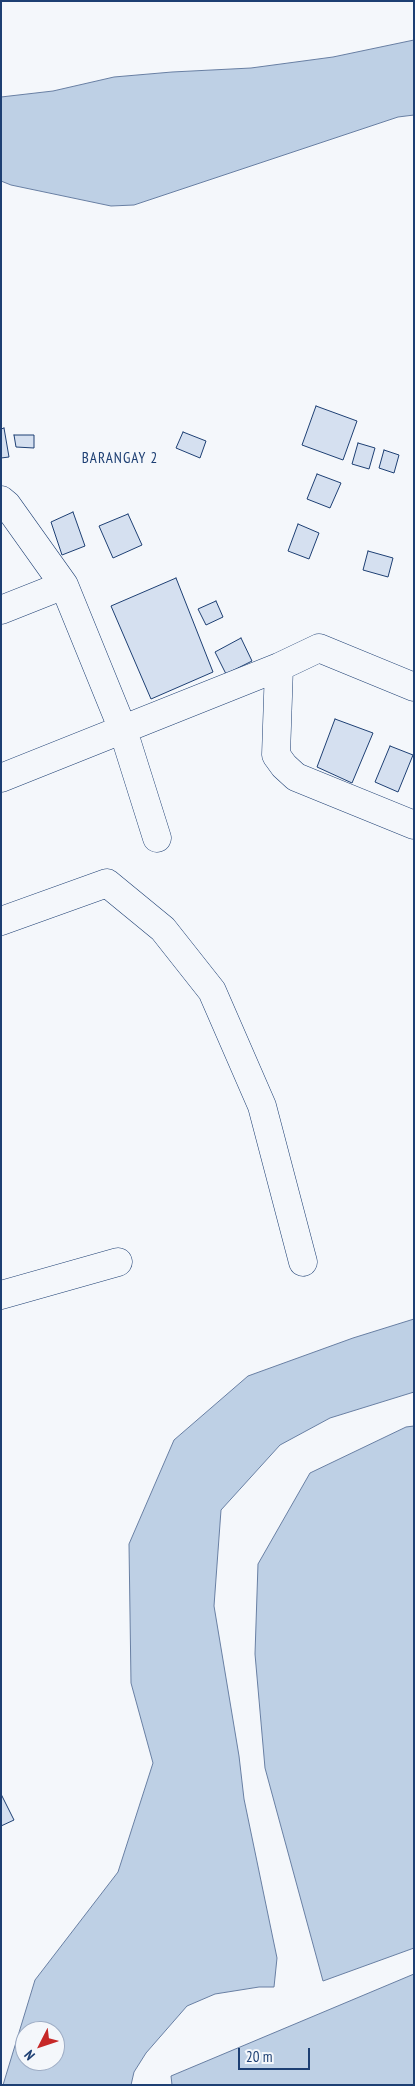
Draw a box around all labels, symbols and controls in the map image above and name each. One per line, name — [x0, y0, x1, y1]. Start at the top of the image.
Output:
district label: BARANGAY 2 — [80, 450, 160, 468]
north arrow — [15, 2021, 65, 2071]
scale bar — [240, 2038, 312, 2070]
text: N — [20, 2046, 39, 2064]
text: 20 m — [246, 2047, 272, 2066]

